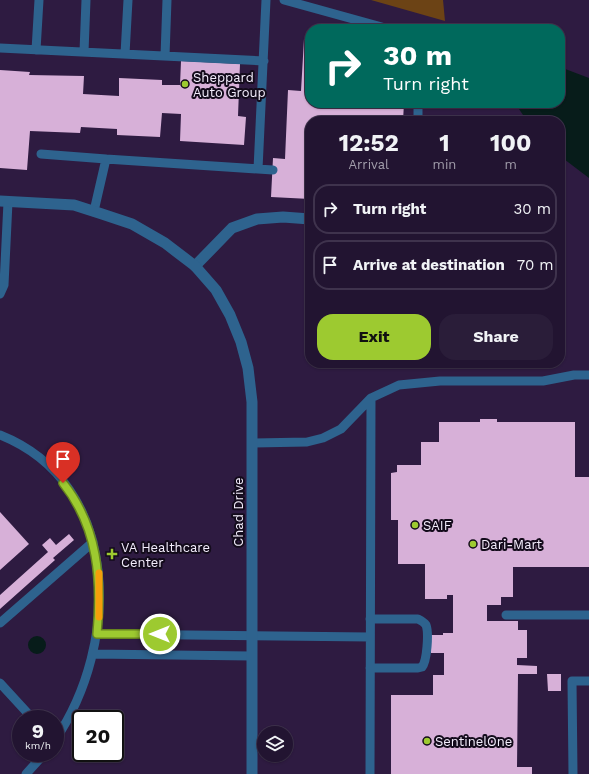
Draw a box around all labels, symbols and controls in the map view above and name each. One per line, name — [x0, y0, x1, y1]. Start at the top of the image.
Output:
text: 30 m — [383, 39, 452, 72]
icon: right — [317, 40, 369, 92]
place label: Sheppard Auto Group — [193, 70, 266, 100]
text: Turn right — [383, 73, 469, 94]
marker: Sheppard Auto Group — [180, 79, 190, 89]
text: 12:52 — [339, 129, 399, 157]
text: 1 — [439, 129, 450, 157]
text: 100 — [490, 129, 531, 157]
text: Arrival — [348, 157, 389, 172]
text: min — [433, 157, 456, 172]
text: m — [505, 157, 517, 172]
icon: right — [319, 198, 341, 220]
text: Turn right — [353, 200, 426, 218]
text: 30 m — [514, 200, 551, 218]
icon: arrive — [319, 254, 341, 276]
text: Arrive at destination — [353, 256, 505, 274]
text: 70 m — [517, 256, 554, 274]
button: Exit — [317, 314, 431, 360]
button: Share — [439, 314, 553, 360]
pin — [46, 442, 80, 483]
icon: arrive — [52, 448, 74, 470]
street label: Chad Drive — [231, 477, 246, 547]
place label: SAIF — [423, 518, 452, 533]
marker: SAIF — [410, 520, 420, 530]
place label: Dari-Mart — [481, 537, 542, 552]
marker: Dari-Mart — [468, 539, 478, 549]
place label: VA Healthcare Center — [121, 540, 210, 570]
marker: VA Healthcare Center — [106, 548, 118, 560]
position arrow — [139, 613, 181, 655]
speed limit sign: 20 — [72, 710, 124, 762]
text: 9 — [32, 719, 44, 743]
map controls — [257, 726, 293, 762]
button: layers — [257, 726, 293, 762]
place label: SentinelOne — [435, 734, 512, 749]
marker: SentinelOne — [422, 736, 432, 746]
text: km/h — [25, 740, 51, 751]

